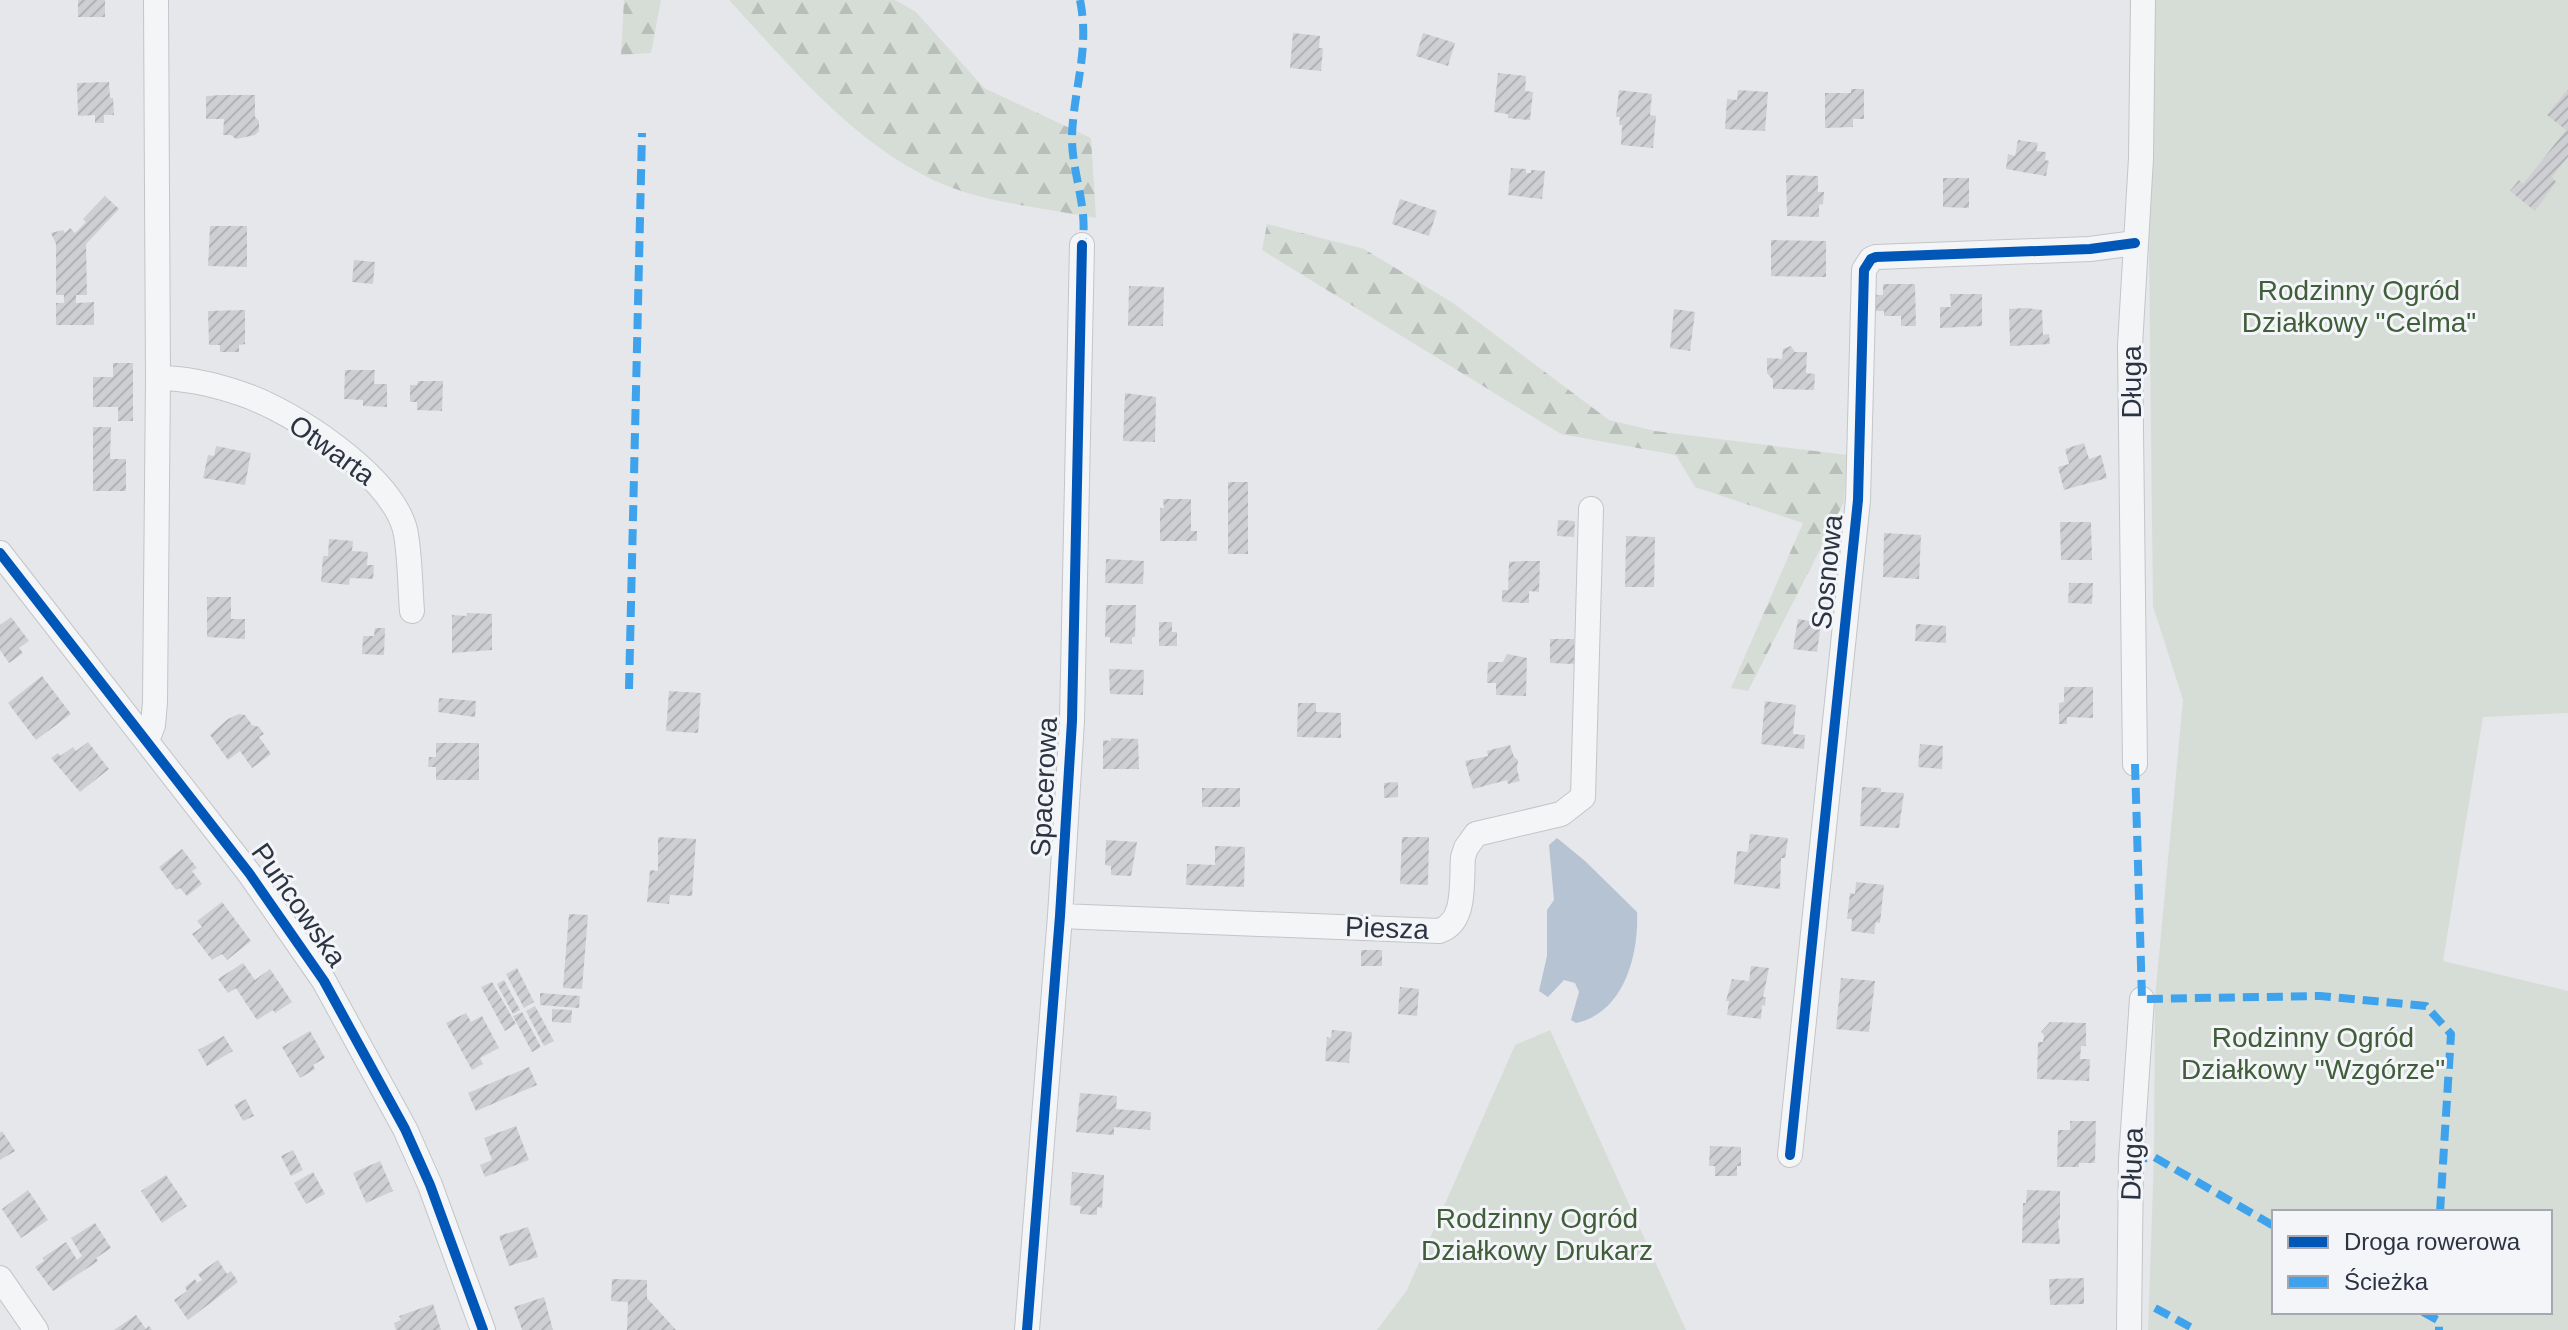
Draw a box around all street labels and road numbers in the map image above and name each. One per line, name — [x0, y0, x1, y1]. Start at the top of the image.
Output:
street label: Długa — [2116, 345, 2147, 419]
street label: Otwarta — [283, 409, 381, 492]
street label: Sosnowa — [1806, 513, 1848, 631]
street label: Spacerowa — [1025, 716, 1063, 858]
street label: Puńcowska — [245, 837, 353, 973]
street label: Piesza — [1344, 911, 1430, 945]
street label: Długa — [2115, 1126, 2149, 1201]

